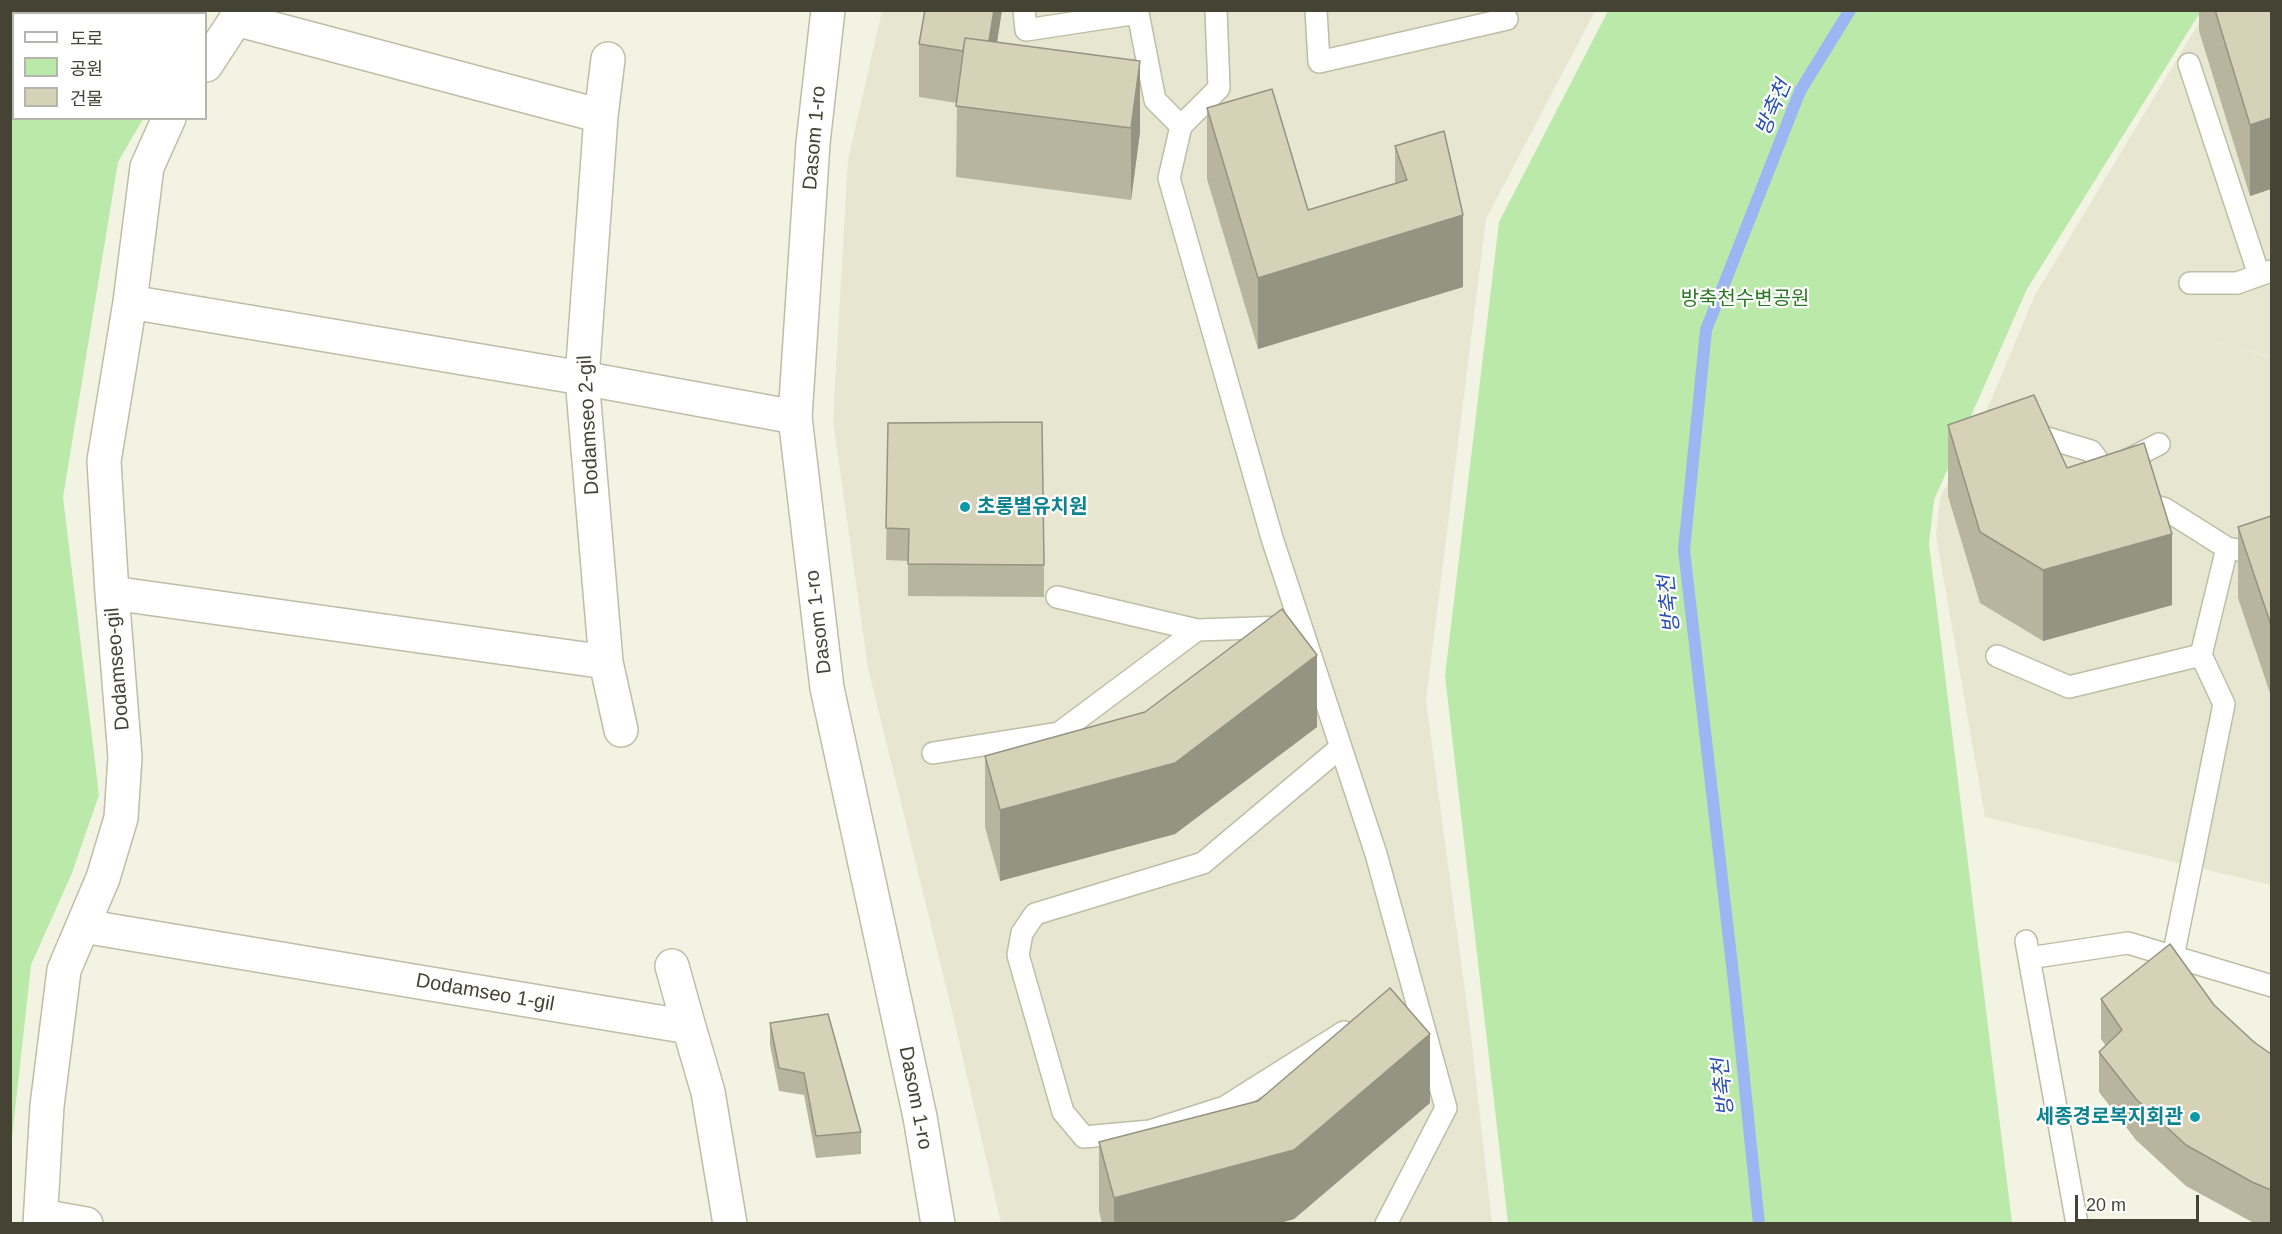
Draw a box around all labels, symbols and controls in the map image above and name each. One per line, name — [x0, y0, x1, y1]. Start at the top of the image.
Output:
legend — [12, 12, 207, 120]
text: 도로 — [70, 29, 103, 49]
text: 공원 — [70, 59, 103, 79]
water label: 방축천 — [1751, 76, 1797, 140]
street label: Dasom 1-ro — [798, 85, 832, 191]
text: 건물 — [70, 89, 103, 109]
park label: 방축천수변공원 — [1681, 287, 1809, 311]
street label: Dodamseo 2-gil — [573, 354, 605, 496]
place label: 초롱별유치원 — [977, 495, 1087, 519]
marker: 초롱별유치원 — [958, 500, 972, 514]
street label: Dasom 1-ro — [801, 569, 837, 675]
water label: 방축천 — [1654, 574, 1686, 634]
street label: Dodamseo-gil — [101, 606, 135, 732]
street label: Dodamseo 1-gil — [414, 969, 556, 1017]
street label: Dasom 1-ro — [893, 1044, 937, 1152]
water label: 방축천 — [1708, 1057, 1740, 1117]
place label: 세종경로복지회관 — [2036, 1105, 2183, 1129]
marker: 세종경로복지회관 — [2188, 1110, 2202, 1124]
scale bar — [2078, 1183, 2202, 1221]
text: 20 m — [2086, 1195, 2126, 1215]

